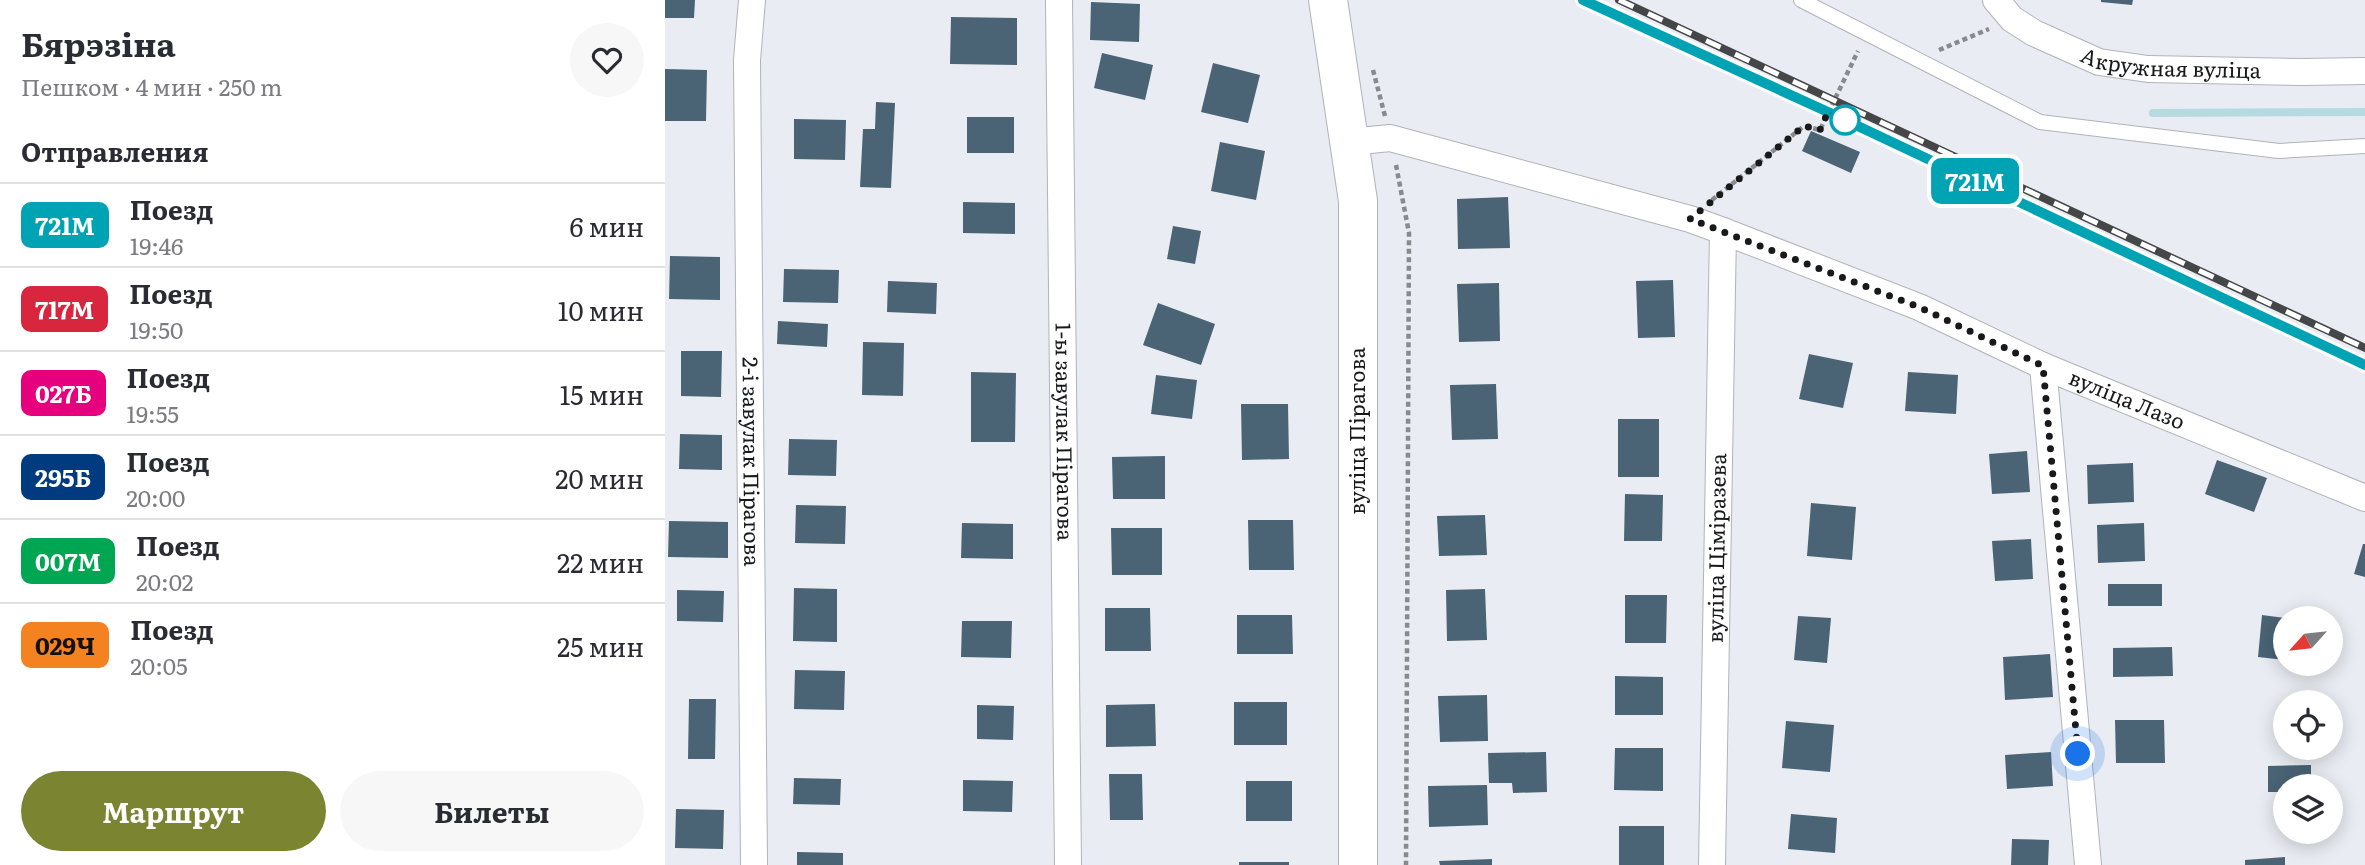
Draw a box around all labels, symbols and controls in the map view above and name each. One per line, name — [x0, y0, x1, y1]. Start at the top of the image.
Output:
text: Бярэзіна — [21, 18, 176, 67]
button: heart — [570, 23, 644, 97]
street label: Акружная вуліца — [2077, 38, 2262, 84]
text: Пешком · 4 мин · 250 m — [21, 69, 282, 103]
unlabelled marker — [1830, 105, 1860, 135]
text: Отправления — [21, 131, 209, 170]
line badge: 721М — [1926, 158, 2024, 204]
text: 721М — [1945, 163, 2005, 198]
text: Поезд — [130, 189, 213, 228]
text: 6 мин — [570, 206, 644, 245]
text: 721М — [35, 207, 95, 242]
text: 19:46 — [130, 228, 183, 262]
text: Поезд — [129, 273, 213, 312]
text: 10 мин — [558, 290, 644, 329]
text: 717М — [35, 291, 94, 326]
text: 19:50 — [129, 312, 183, 346]
street label: 1-ы завулак Пірагова — [1049, 323, 1083, 542]
street label: вуліца Пірагова — [1340, 347, 1371, 515]
text: Поезд — [127, 357, 210, 396]
street label: 2-і завулак Пірагова — [737, 357, 769, 567]
street label: вуліца Лазо — [2065, 360, 2190, 436]
text: 15 мин — [560, 374, 644, 413]
text: 027Б — [35, 375, 92, 410]
text: 19:55 — [127, 396, 179, 430]
text: Поезд — [126, 441, 210, 480]
street label: вуліца Ціміразева — [1698, 452, 1732, 643]
text: 20 мин — [555, 458, 644, 497]
text: 295Б — [35, 459, 91, 494]
text: 20:00 — [126, 480, 185, 514]
text: Поезд — [136, 525, 219, 564]
text: 22 мин — [557, 542, 644, 581]
text: 007М — [35, 543, 101, 578]
text: 20:02 — [136, 564, 193, 598]
north arrow — [2273, 606, 2343, 676]
map controls — [2273, 606, 2343, 844]
text: Поезд — [130, 609, 214, 648]
text: 25 мин — [557, 626, 644, 665]
text: 029Ч — [35, 627, 95, 662]
text: 20:05 — [130, 648, 188, 682]
button: locate — [2273, 690, 2343, 760]
your location — [2060, 736, 2095, 771]
button: Маршрут — [21, 771, 326, 851]
button: Билеты — [340, 771, 644, 851]
button: layers — [2273, 774, 2343, 844]

